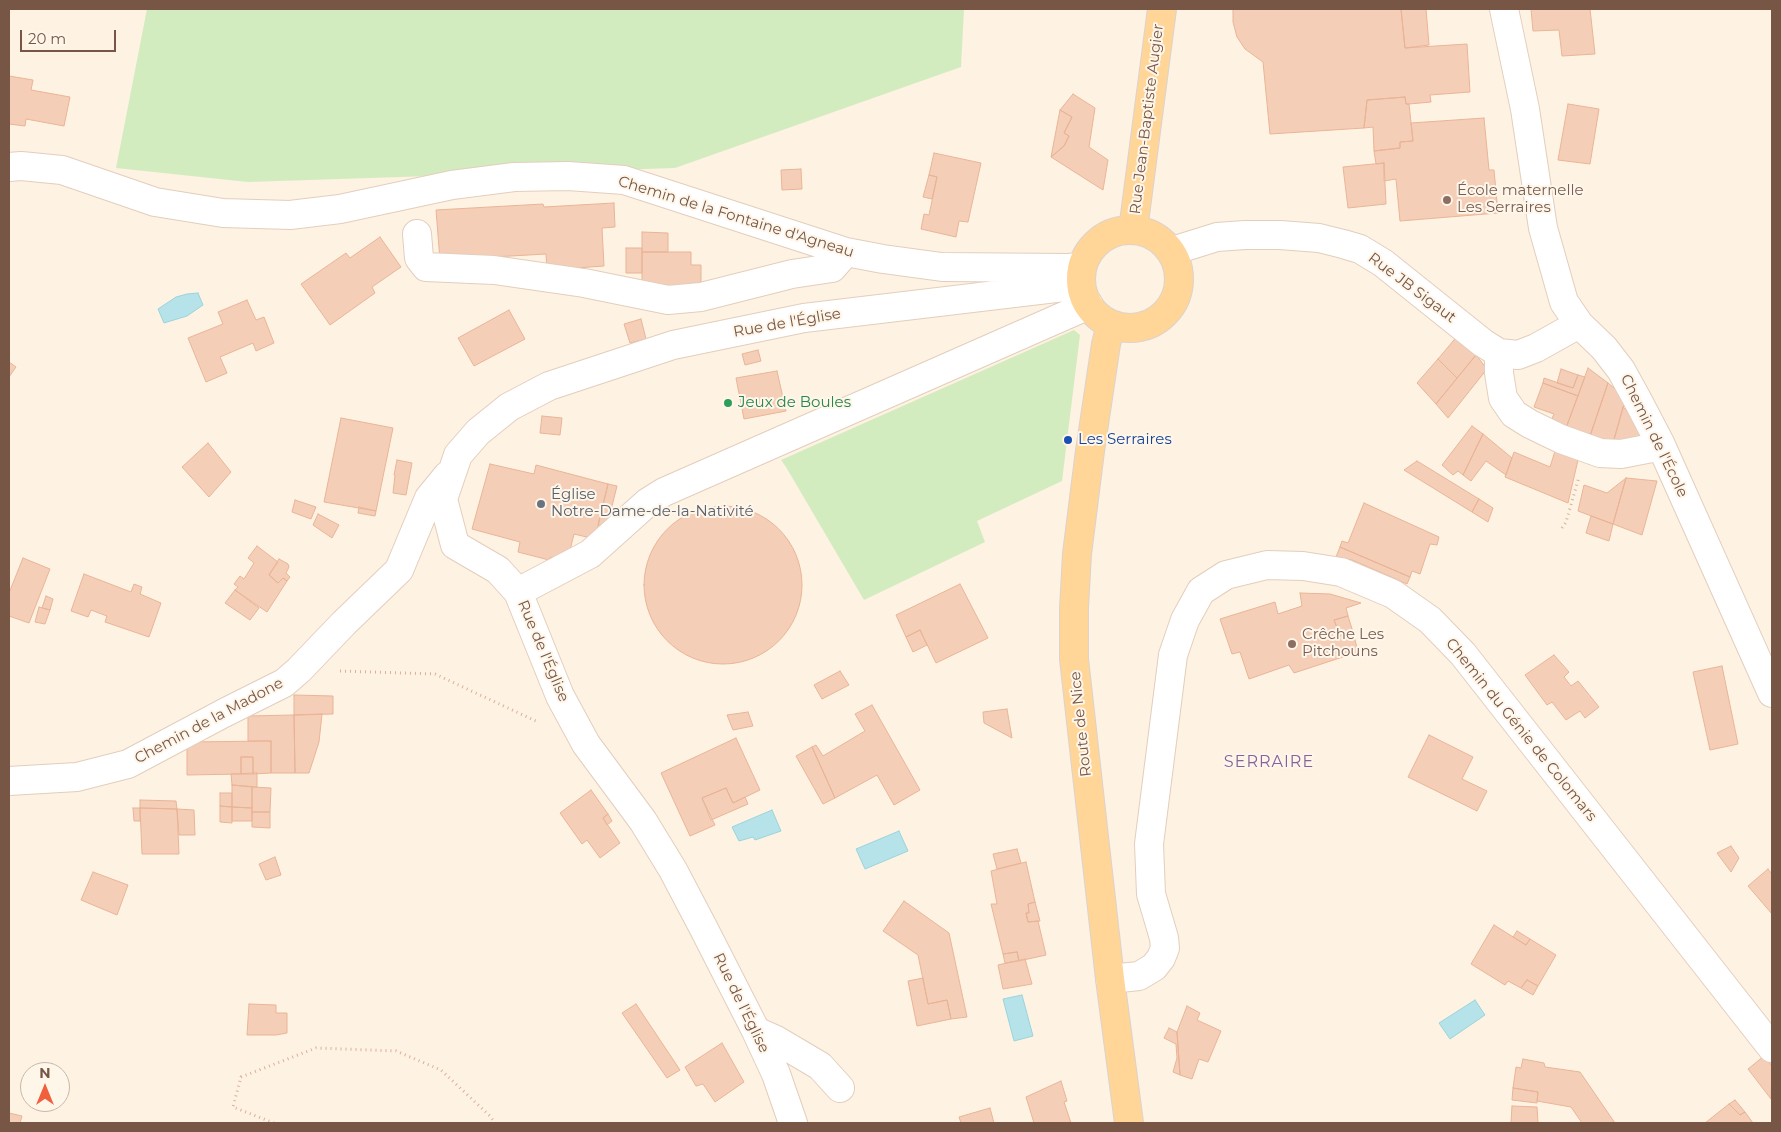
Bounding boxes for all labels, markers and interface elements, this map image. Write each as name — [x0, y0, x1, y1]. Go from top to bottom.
scale bar — [22, 20, 119, 52]
street label: Rue Jean-Baptiste Augier — [1126, 23, 1168, 215]
text: 20 m — [28, 29, 66, 48]
street label: Chemin de la Fontaine d'Agneau — [616, 172, 856, 262]
place label: École maternelle Les Serraires — [1457, 182, 1584, 217]
marker: École maternelle Les Serraires — [1441, 194, 1453, 206]
street label: Rue JB Sigaut — [1365, 249, 1459, 327]
street label: Rue de l'Église — [732, 305, 842, 341]
street label: Chemin de l'École — [1616, 371, 1692, 501]
place label: Jeux de Boules — [738, 394, 851, 412]
marker: Jeux de Boules — [722, 397, 734, 409]
place label: Les Serraires — [1078, 431, 1172, 449]
marker: Les Serraires — [1062, 434, 1074, 446]
place label: Église Notre-Dame-de-la-Nativité — [551, 486, 753, 521]
marker: Église Notre-Dame-de-la-Nativité — [535, 498, 547, 510]
street label: Rue de l'Église — [513, 597, 573, 705]
place label: Crêche Les Pitchouns — [1302, 626, 1384, 661]
street label: Chemin du Génie de Colomars — [1442, 635, 1600, 825]
marker: Crêche Les Pitchouns — [1286, 638, 1298, 650]
street label: Route de Nice — [1067, 670, 1095, 778]
street label: Chemin de la Madone — [132, 674, 286, 768]
district label: SERRAIRE — [1223, 752, 1315, 772]
street label: Rue de l'Église — [709, 950, 773, 1056]
north arrow — [20, 1062, 70, 1112]
text: N — [39, 1064, 51, 1082]

